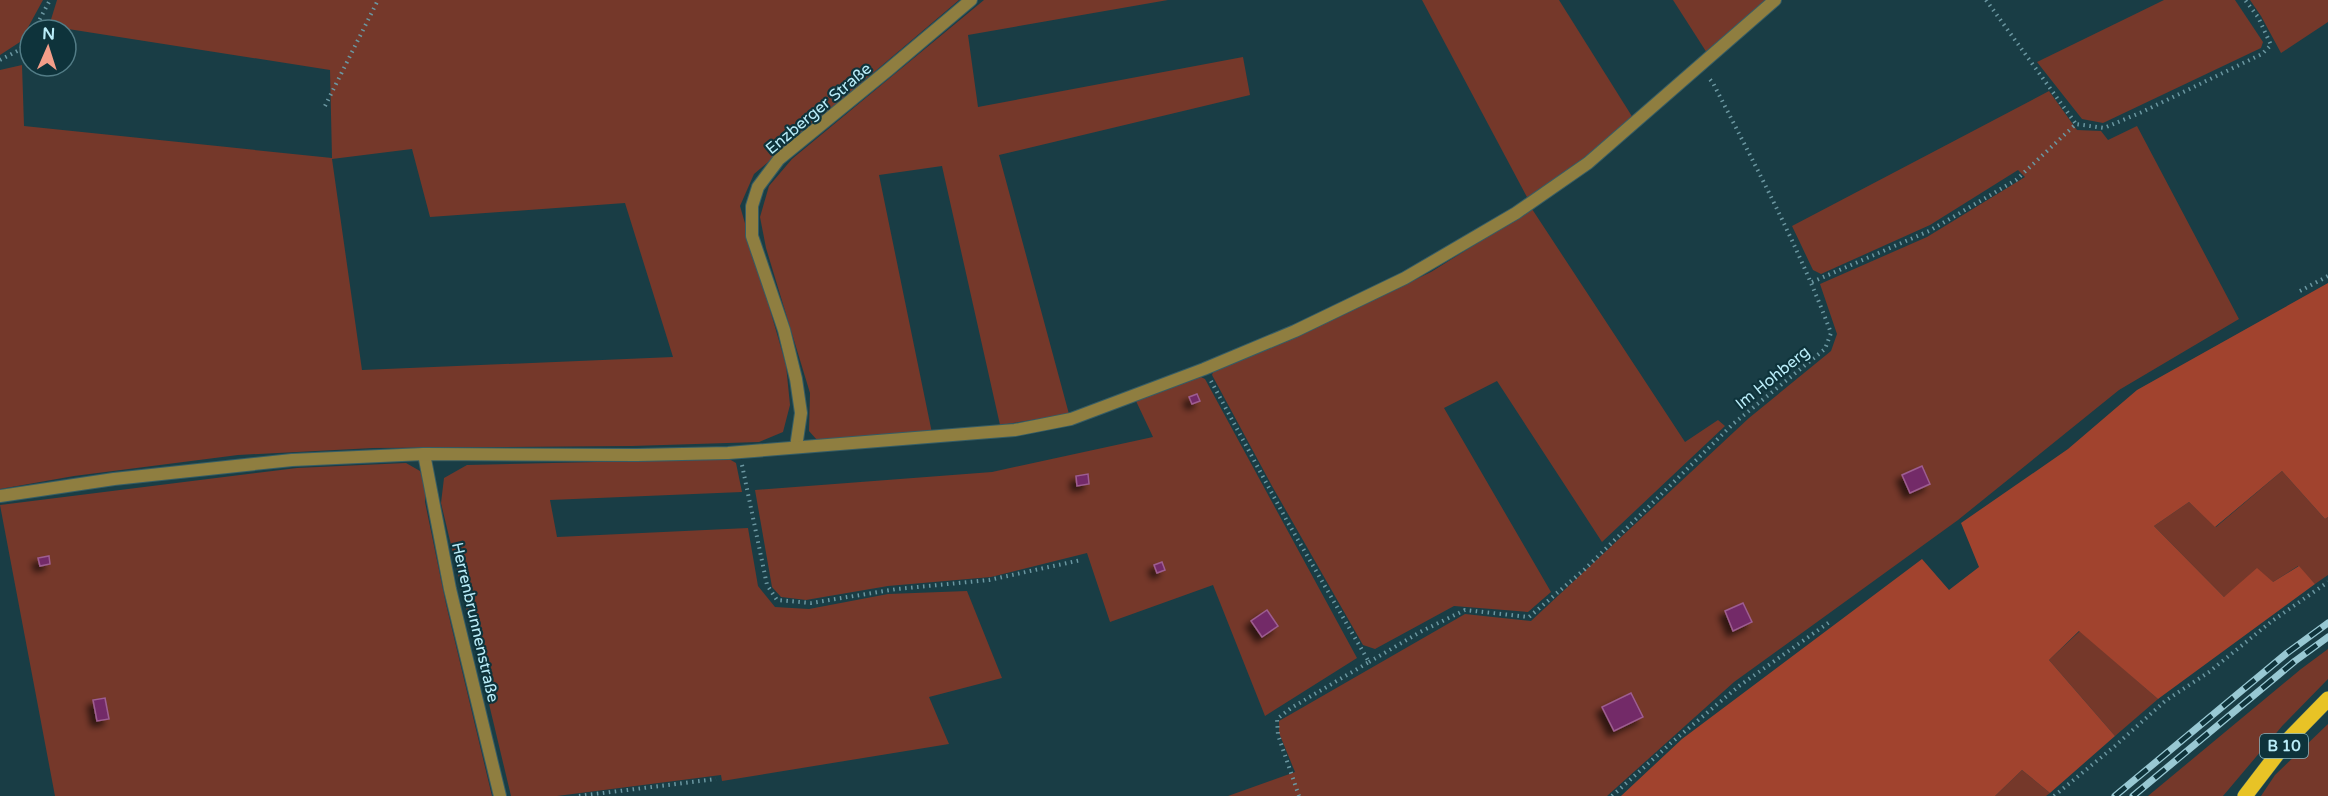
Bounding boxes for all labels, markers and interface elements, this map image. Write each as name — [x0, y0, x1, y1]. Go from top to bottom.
north arrow — [18, 18, 78, 78]
text: N — [42, 24, 56, 44]
street label: Enzberger Straße — [762, 59, 876, 159]
street label: Im Hohberg — [1731, 342, 1814, 414]
street label: Herrenbrunnenstraße — [447, 540, 503, 704]
road number: B 10 — [2260, 734, 2308, 758]

